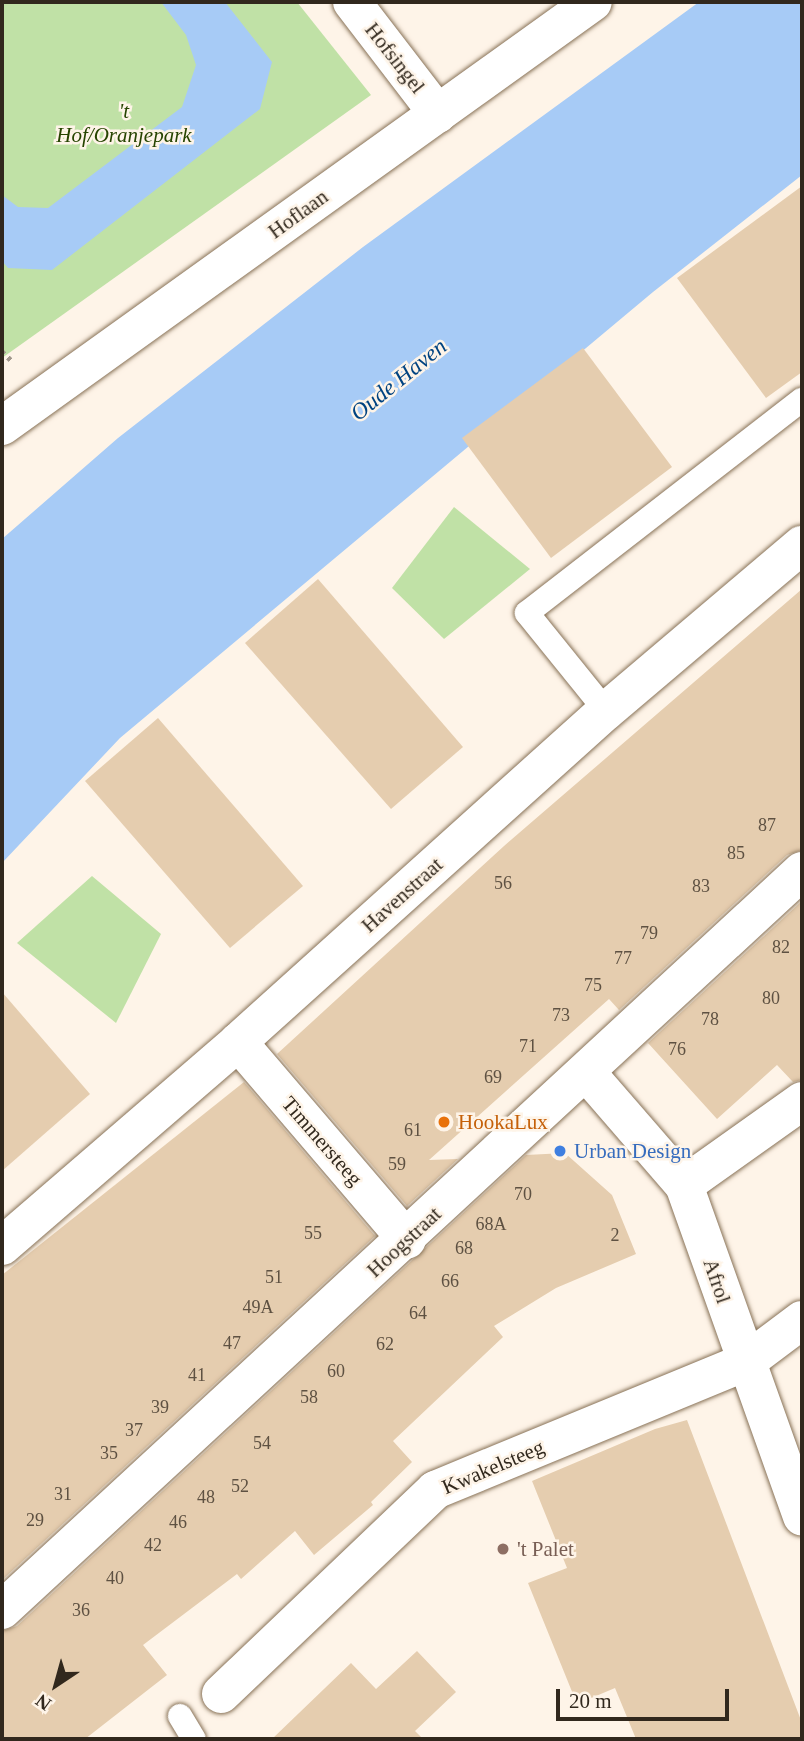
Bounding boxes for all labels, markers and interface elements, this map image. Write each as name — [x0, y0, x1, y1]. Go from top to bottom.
street label: Hofsingel — [360, 18, 430, 98]
park label: 't Hof/Oranjepark — [56, 98, 192, 148]
street label: Hoflaan — [263, 184, 333, 244]
water label: Oude Haven — [345, 333, 453, 427]
house number: 87 — [758, 814, 776, 836]
house number: 85 — [727, 842, 745, 864]
street label: Havenstraat — [356, 852, 448, 938]
house number: 56 — [494, 872, 512, 894]
house number: 83 — [692, 875, 710, 897]
house number: 79 — [640, 922, 658, 944]
house number: 82 — [772, 936, 790, 958]
house number: 77 — [614, 947, 632, 969]
house number: 75 — [584, 974, 602, 996]
house number: 80 — [762, 987, 780, 1009]
house number: 73 — [552, 1004, 570, 1026]
house number: 78 — [701, 1008, 719, 1030]
house number: 71 — [519, 1035, 537, 1057]
house number: 76 — [668, 1038, 686, 1060]
house number: 69 — [484, 1066, 502, 1088]
street label: Timmersteeg — [276, 1091, 368, 1191]
place label: HookaLux — [458, 1109, 548, 1135]
marker: HookaLux — [436, 1114, 452, 1130]
house number: 61 — [404, 1119, 422, 1141]
place label: Urban Design — [574, 1138, 691, 1164]
marker: Urban Design — [552, 1143, 568, 1159]
house number: 59 — [388, 1153, 406, 1175]
house number: 70 — [514, 1183, 532, 1205]
street label: Hoogstraat — [362, 1201, 446, 1283]
house number: 68A — [476, 1213, 506, 1235]
house number: 55 — [304, 1222, 322, 1244]
house number: 2 — [610, 1224, 620, 1246]
house number: 68 — [455, 1237, 473, 1259]
street label: Afrol — [698, 1255, 736, 1307]
house number: 51 — [265, 1266, 283, 1288]
house number: 66 — [441, 1270, 459, 1292]
house number: 49A — [243, 1296, 273, 1318]
house number: 64 — [409, 1302, 427, 1324]
house number: 47 — [223, 1332, 241, 1354]
house number: 62 — [376, 1333, 394, 1355]
house number: 60 — [327, 1360, 345, 1382]
house number: 41 — [188, 1364, 206, 1386]
house number: 58 — [300, 1386, 318, 1408]
house number: 39 — [151, 1396, 169, 1418]
house number: 37 — [125, 1419, 143, 1441]
house number: 54 — [253, 1432, 271, 1454]
street label: Kwakelsteeg — [438, 1434, 548, 1500]
house number: 35 — [100, 1442, 118, 1464]
house number: 52 — [231, 1475, 249, 1497]
house number: 31 — [54, 1483, 72, 1505]
house number: 48 — [197, 1486, 215, 1508]
house number: 29 — [26, 1509, 44, 1531]
house number: 46 — [169, 1511, 187, 1533]
house number: 42 — [144, 1534, 162, 1556]
place label: 't Palet — [517, 1536, 574, 1562]
marker: 't Palet — [495, 1541, 511, 1557]
house number: 40 — [106, 1567, 124, 1589]
house number: 36 — [72, 1599, 90, 1621]
north arrow — [21, 1650, 91, 1720]
scale bar — [559, 1674, 732, 1718]
text: 20 m — [569, 1689, 612, 1713]
text: N — [32, 1690, 55, 1715]

